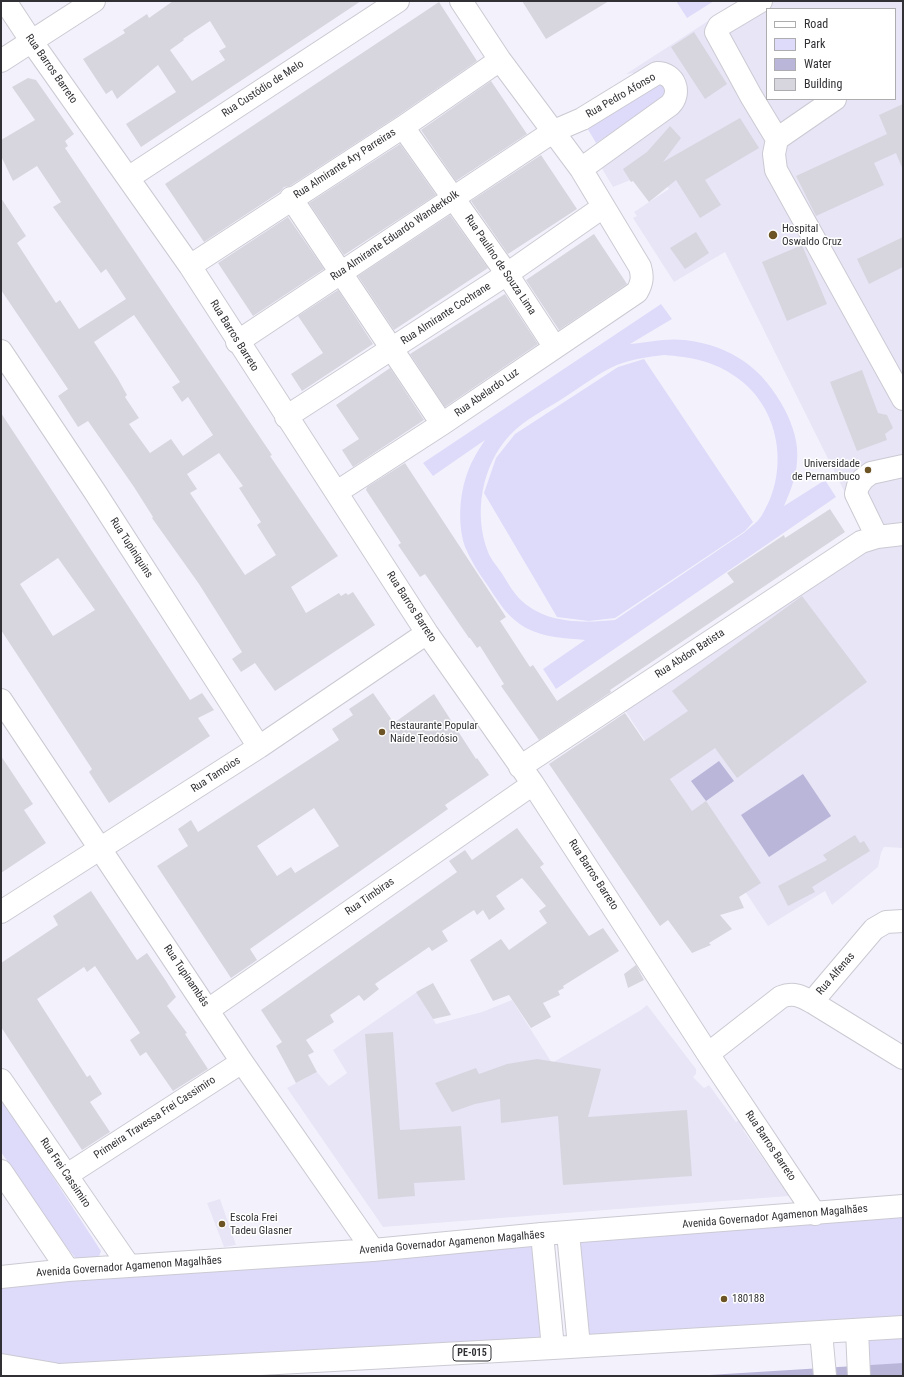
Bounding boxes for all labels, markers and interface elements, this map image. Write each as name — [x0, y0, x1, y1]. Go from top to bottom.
legend — [766, 8, 896, 100]
text: Road — [804, 17, 828, 31]
street label: Rua Barros Barreto — [22, 32, 80, 106]
text: Park — [804, 37, 825, 51]
text: Water — [804, 57, 832, 71]
street label: Rua Custódio de Melo — [220, 58, 306, 120]
street label: Rua Pedro Afonso — [584, 71, 658, 121]
text: Building — [804, 77, 842, 91]
street label: Rua Almirante Ary Parreiras — [291, 126, 399, 202]
street label: Rua Almirante Eduardo Wanderkolk — [328, 188, 462, 284]
street label: Rua Paulino de Souza Lima — [462, 213, 538, 317]
place label: Hospital Oswaldo Cruz — [782, 222, 842, 248]
marker: Hospital Oswaldo Cruz — [767, 229, 779, 241]
street label: Rua Almirante Cochrane — [399, 280, 493, 348]
street label: Rua Barros Barreto — [207, 298, 261, 374]
street label: Rua Abelardo Luz — [452, 366, 522, 420]
place label: Universidade de Pernambuco — [792, 457, 860, 483]
marker: Universidade de Pernambuco — [863, 465, 873, 475]
street label: Rua Tupiniquins — [107, 515, 155, 581]
street label: Rua Barros Barreto — [383, 569, 439, 645]
street label: Rua Abdon Batista — [653, 627, 727, 681]
place label: Restaurante Popular Naíde Teodósio — [390, 719, 478, 745]
marker: Restaurante Popular Naíde Teodósio — [377, 727, 387, 737]
street label: Rua Tamoios — [189, 754, 243, 796]
street label: Rua Barros Barreto — [565, 837, 621, 913]
street label: Rua Timbiras — [343, 875, 397, 919]
street label: Rua Tupinambás — [160, 942, 212, 1010]
street label: Rua Alfenas — [814, 950, 858, 998]
street label: Primeira Travessa Frei Cassimiro — [92, 1074, 218, 1162]
street label: Rua Barros Barreto — [742, 1108, 798, 1184]
street label: Rua Frei Cassimiro — [37, 1136, 93, 1210]
street label: Avenida Governador Agamenon Magalhães — [682, 1202, 868, 1232]
place label: Escola Frei Tadeu Glasner — [230, 1211, 292, 1237]
marker: Escola Frei Tadeu Glasner — [217, 1219, 227, 1229]
street label: Avenida Governador Agamenon Magalhães — [359, 1228, 545, 1258]
street label: Avenida Governador Agamenon Magalhães — [36, 1254, 222, 1280]
place label: 180188 — [732, 1292, 765, 1306]
marker: 180188 — [719, 1294, 729, 1304]
road number: PE-015 — [453, 1345, 491, 1361]

